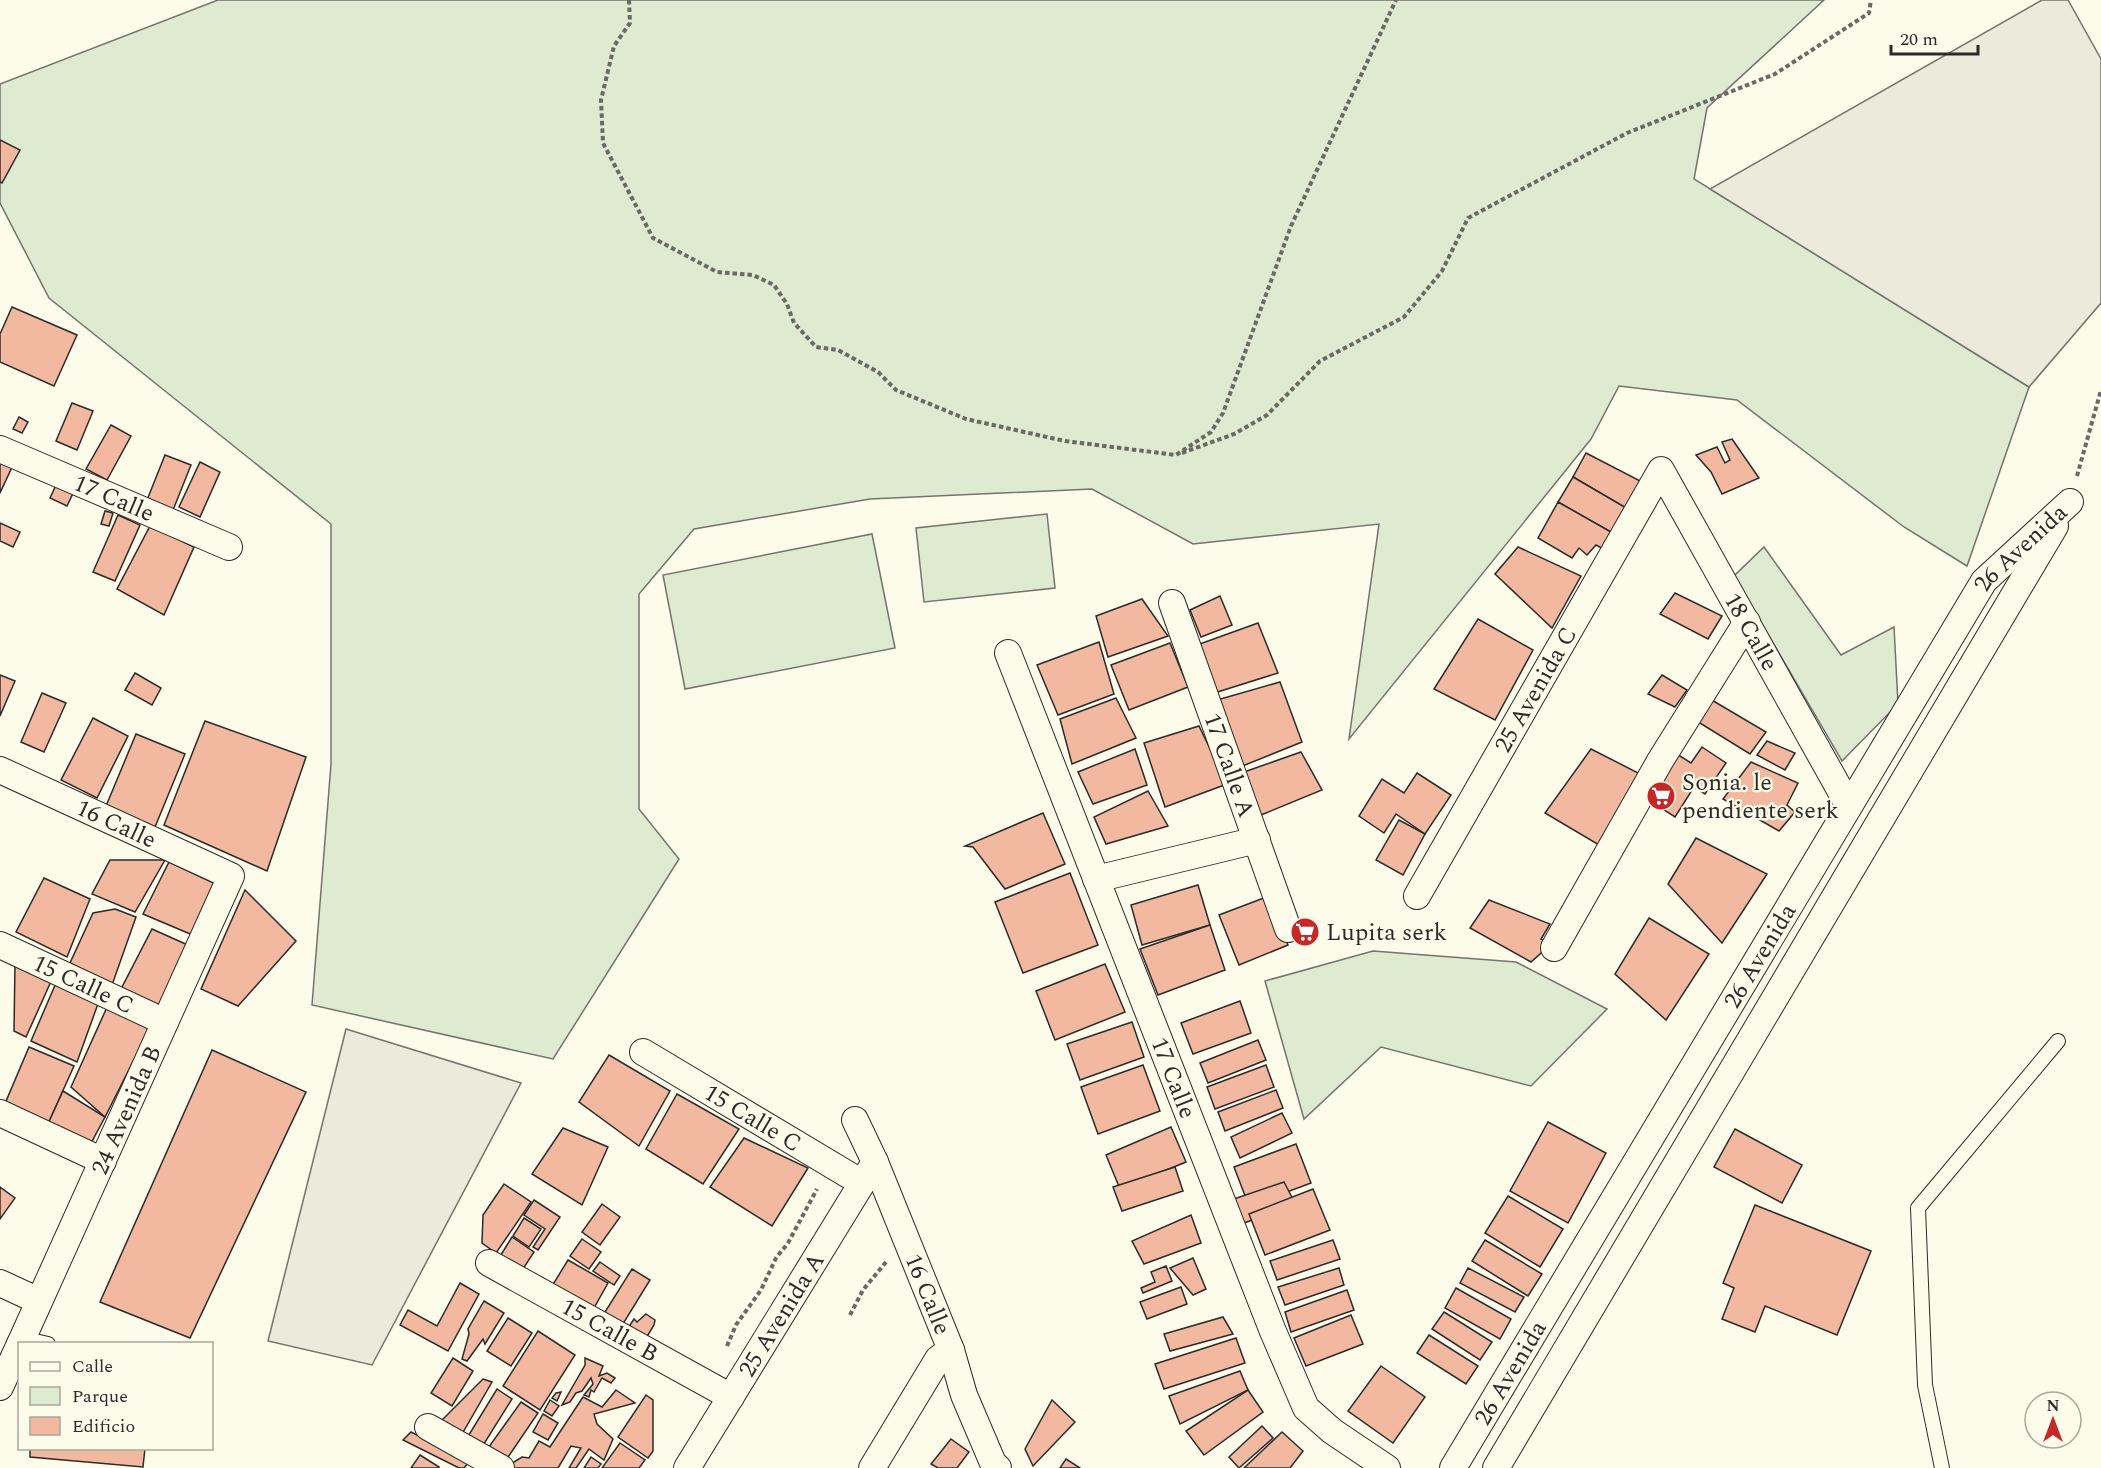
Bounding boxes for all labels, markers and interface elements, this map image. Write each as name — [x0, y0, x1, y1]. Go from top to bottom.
scale bar — [1891, 18, 1978, 56]
text: 20 m — [1900, 26, 1938, 53]
street label: 17 Calle — [68, 465, 160, 532]
street label: 26 Avenida — [1965, 496, 2076, 599]
street label: 18 Calle — [1714, 586, 1787, 678]
street label: 25 Avenida C — [1486, 620, 1587, 760]
street label: 17 Calle A — [1194, 708, 1264, 823]
place label: Sonia. le pendiente serk — [1682, 765, 1839, 829]
supermarket icon: Sonia. le pendiente serk — [1645, 780, 1677, 812]
street label: 16 Calle — [70, 790, 162, 858]
street label: 26 Avenida — [1715, 897, 1806, 1016]
place label: Lupita serk — [1326, 915, 1447, 951]
supermarket icon: Lupita serk — [1289, 916, 1321, 948]
street label: 15 Calle C — [26, 946, 140, 1024]
street label: 17 Calle — [1141, 1032, 1205, 1124]
street label: 24 Avenida B — [82, 1040, 172, 1181]
street label: 15 Calle C — [697, 1075, 808, 1162]
street label: 25 Avenida A — [730, 1246, 834, 1385]
street label: 16 Calle — [895, 1248, 960, 1341]
street label: 15 Calle B — [554, 1289, 665, 1372]
street label: 26 Avenida — [1465, 1314, 1556, 1433]
legend — [18, 1342, 213, 1450]
text: Calle — [72, 1353, 113, 1380]
text: Parque — [72, 1383, 128, 1410]
north arrow — [2023, 1390, 2083, 1450]
text: N — [2046, 1394, 2060, 1418]
text: Edificio — [72, 1413, 135, 1440]

